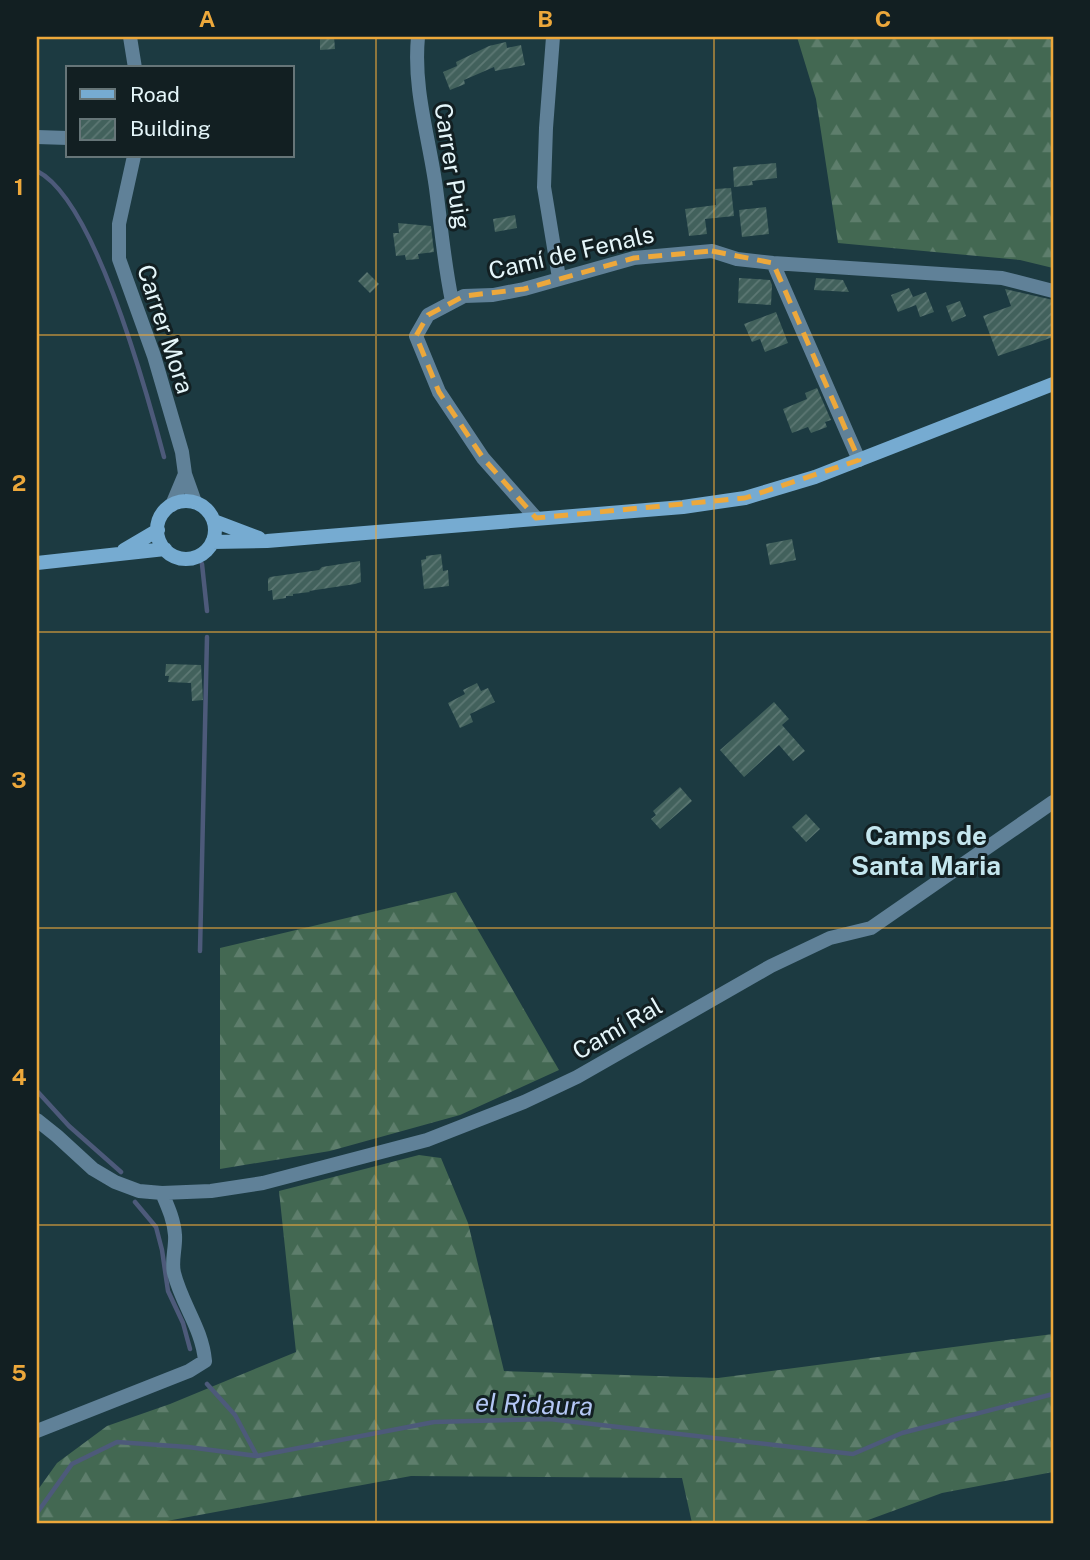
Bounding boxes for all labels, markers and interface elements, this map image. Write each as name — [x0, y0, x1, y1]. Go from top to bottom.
text: A — [199, 5, 216, 32]
text: B — [537, 5, 553, 32]
text: C — [875, 5, 891, 32]
legend — [66, 66, 294, 158]
text: Road — [130, 82, 180, 107]
street label: Carrer Puig — [429, 101, 477, 231]
text: Building — [130, 116, 211, 141]
text: 1 — [14, 173, 24, 200]
street label: Camí de Fenals — [486, 219, 656, 285]
street label: Carrer Mora — [132, 261, 200, 397]
text: 2 — [12, 469, 26, 496]
text: 3 — [11, 766, 27, 793]
district label: Camps de Santa Maria — [851, 820, 1001, 881]
street label: Camí Ral — [567, 991, 667, 1065]
text: 4 — [11, 1063, 27, 1090]
text: 5 — [11, 1359, 27, 1386]
water label: el Ridaura — [474, 1386, 594, 1422]

